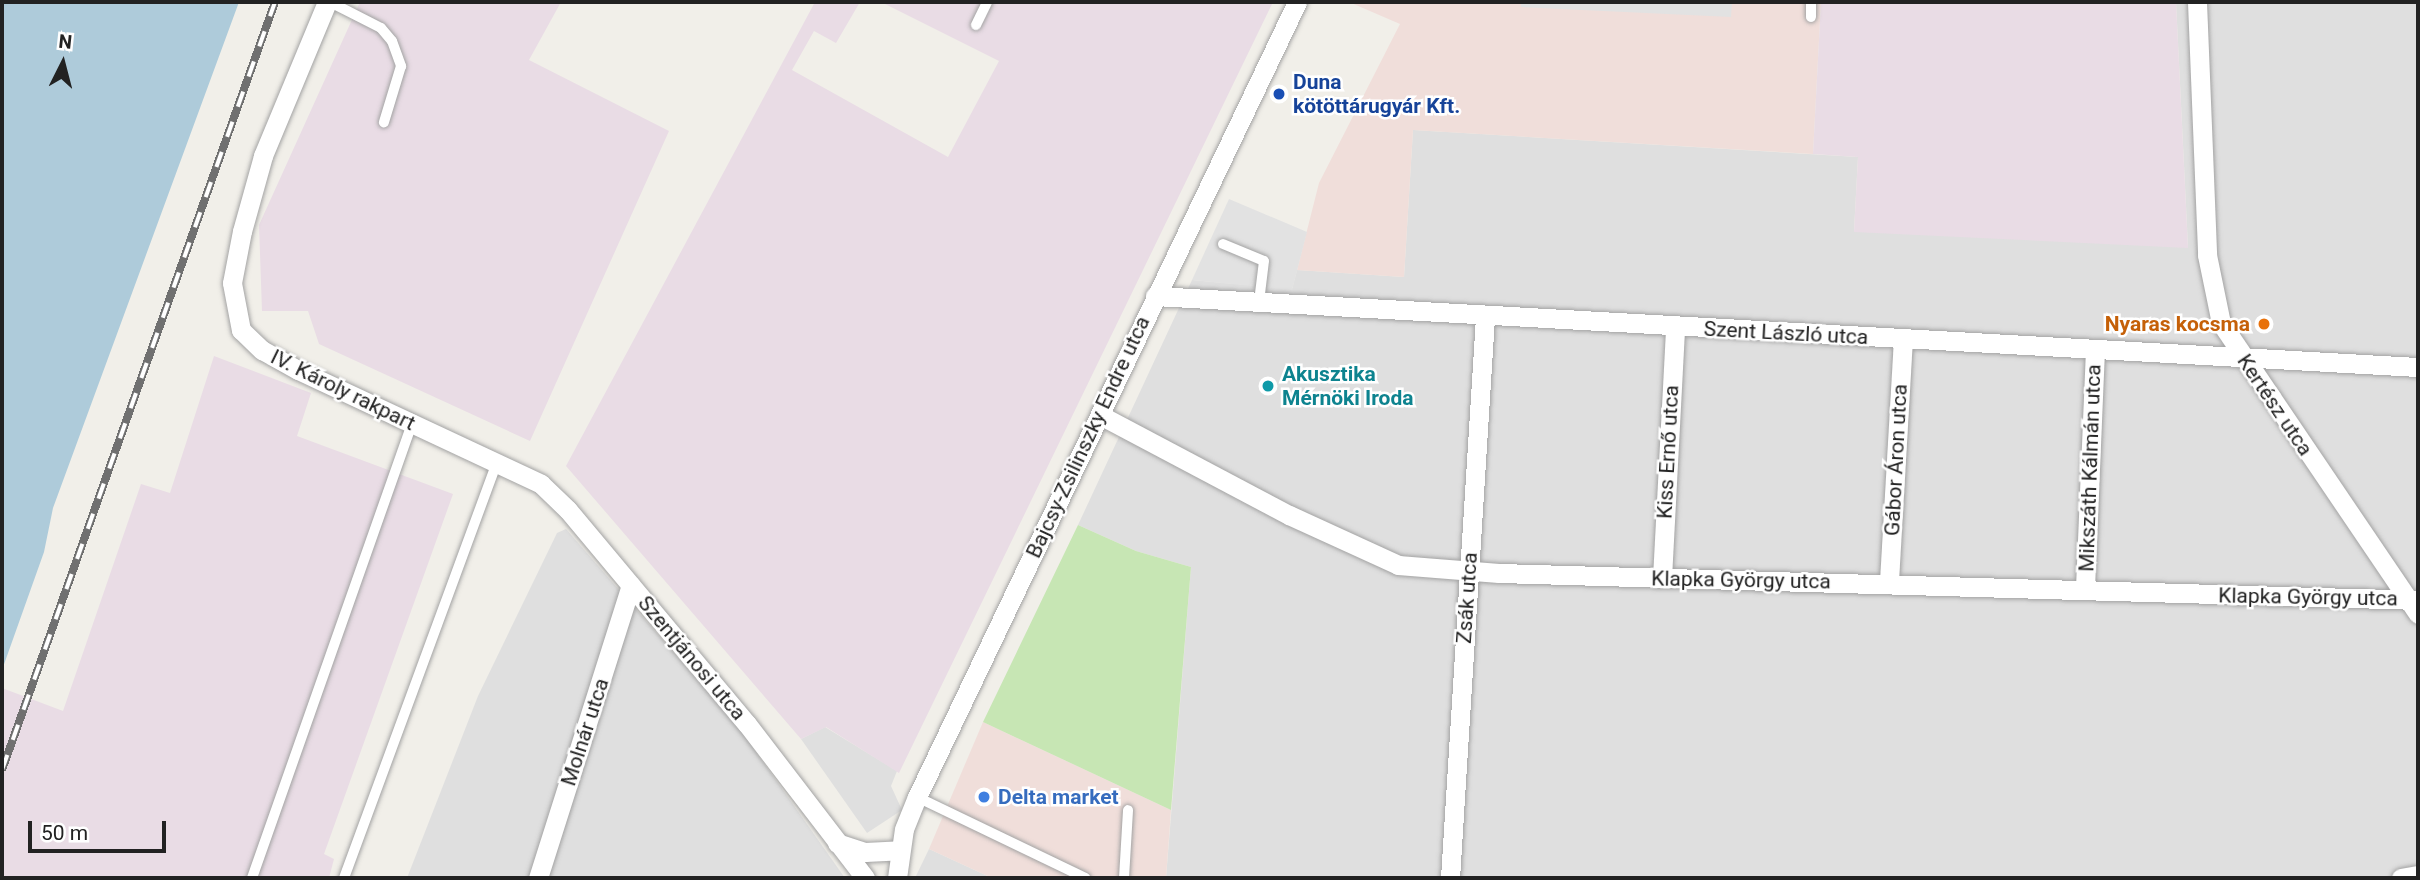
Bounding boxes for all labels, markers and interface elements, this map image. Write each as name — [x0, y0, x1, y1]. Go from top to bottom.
north arrow — [28, 28, 98, 98]
text: N — [57, 29, 73, 54]
place label: Duna kötöttárugyár Kft. — [1293, 69, 1460, 119]
marker: Duna kötöttárugyár Kft. — [1271, 86, 1287, 102]
place label: Nyaras kocsma — [2105, 311, 2250, 337]
street label: Bajcsy-Zsilinszky Endre utca — [1021, 312, 1155, 562]
street label: Szent László utca — [1703, 316, 1869, 350]
marker: Nyaras kocsma — [2256, 316, 2272, 332]
street label: IV. Károly rakpart — [267, 344, 419, 436]
street label: Kertész utca — [2232, 349, 2318, 461]
place label: Akusztika Mérnöki Iroda — [1282, 361, 1413, 411]
street label: Mikszáth Kálmán utca — [2074, 364, 2106, 572]
marker: Akusztika Mérnöki Iroda — [1260, 378, 1276, 394]
street label: Gábor Áron utca — [1879, 383, 1913, 537]
street label: Kiss Ernő utca — [1652, 384, 1684, 520]
street label: Zsák utca — [1451, 551, 1483, 645]
street label: Klapka György utca — [1651, 566, 1831, 594]
street label: Klapka György utca — [2218, 583, 2398, 611]
street label: Szentjánosi utca — [633, 591, 751, 725]
street label: Molnár utca — [556, 675, 614, 789]
place label: Delta market — [998, 784, 1119, 810]
marker: Delta market — [976, 789, 992, 805]
scale bar — [32, 806, 170, 850]
text: 50 m — [41, 821, 88, 845]

